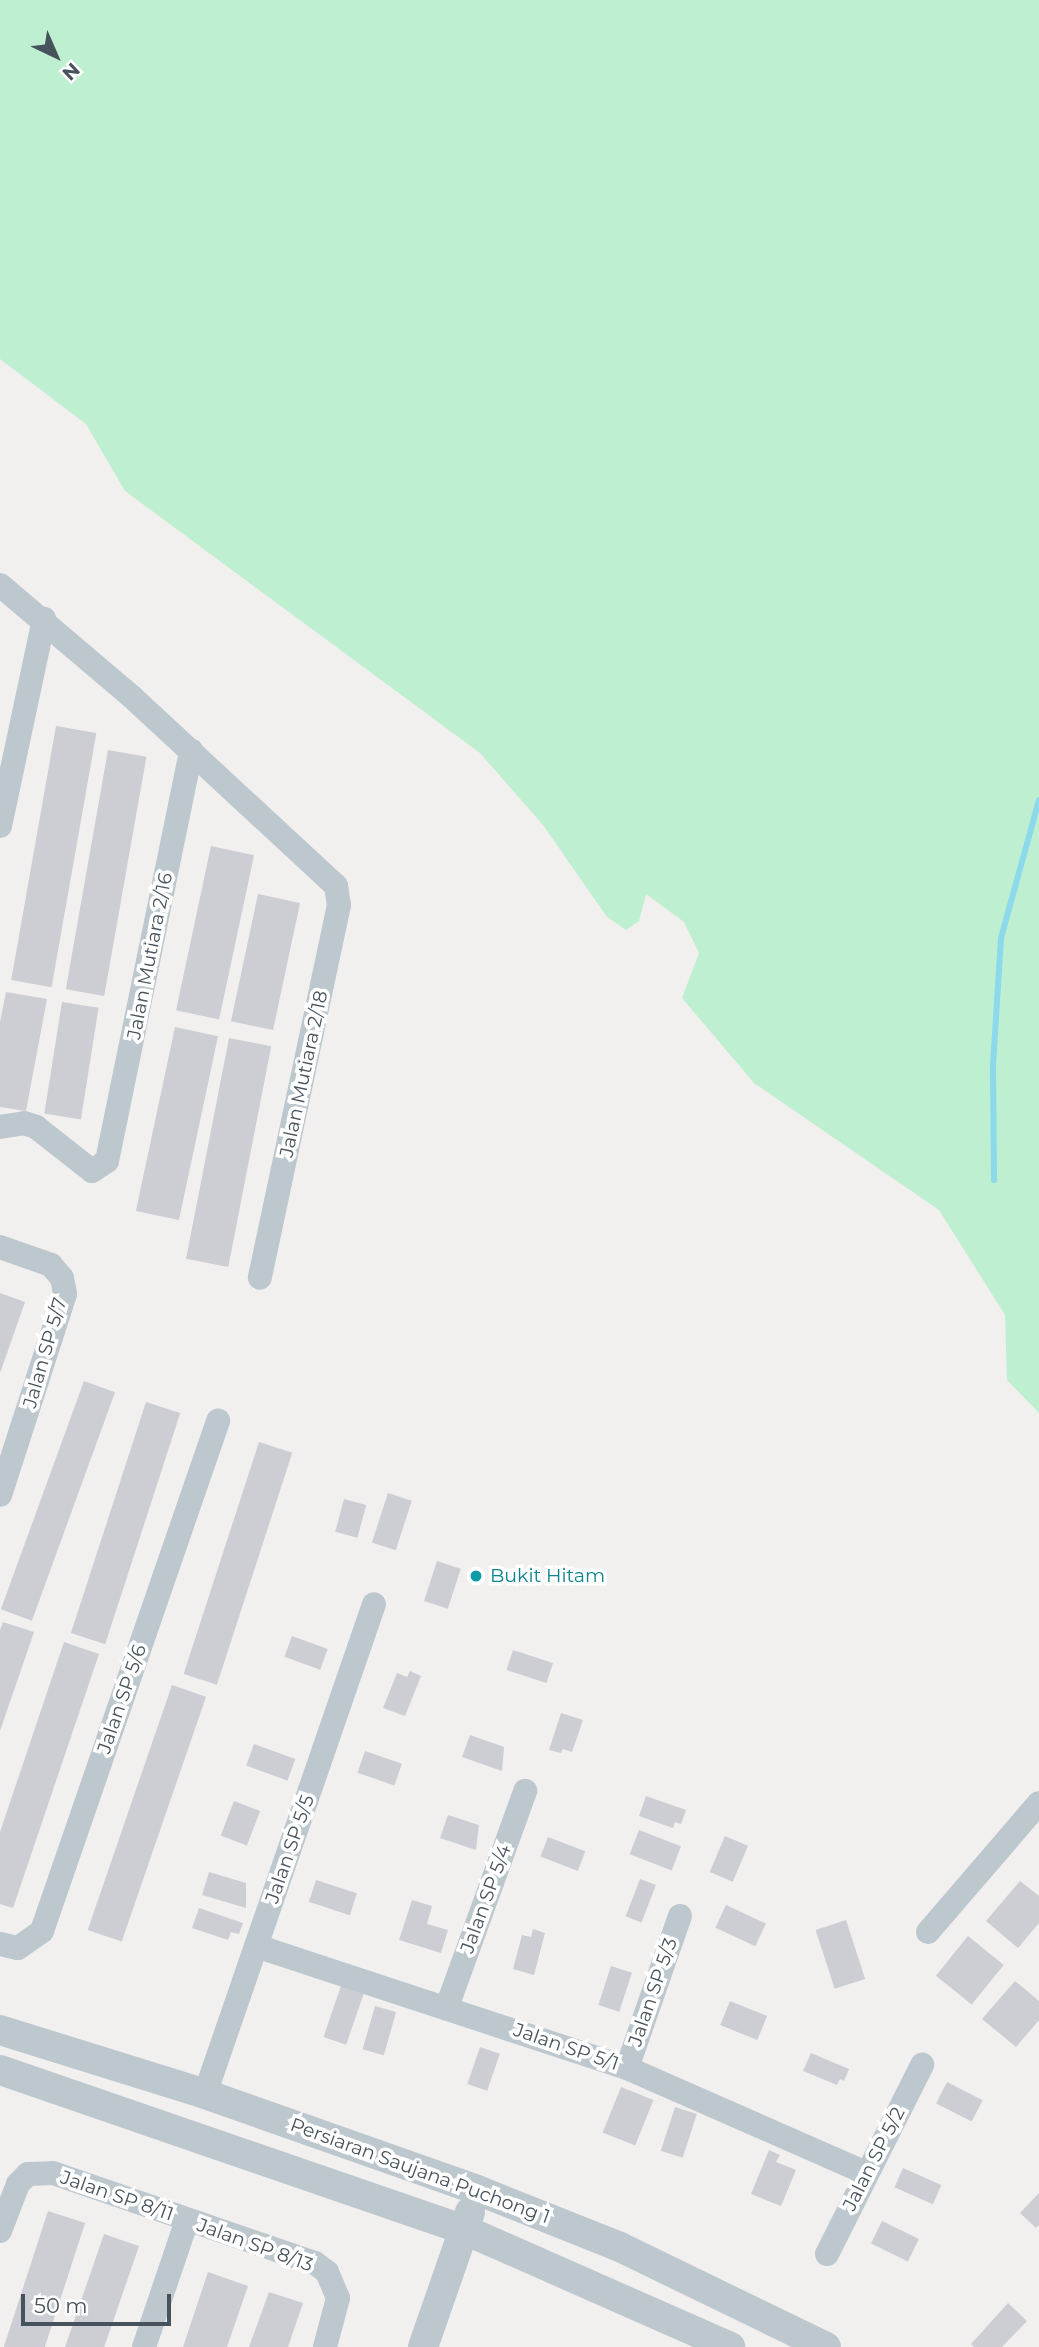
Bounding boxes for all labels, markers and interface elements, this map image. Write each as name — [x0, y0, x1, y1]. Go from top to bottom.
north arrow — [21, 21, 91, 91]
text: N — [57, 58, 84, 85]
street label: Jalan Mutiara 2/16 — [123, 871, 177, 1041]
street label: Jalan Mutiara 2/18 — [275, 989, 333, 1159]
street label: Jalan SP 5/7 — [18, 1295, 72, 1411]
place label: Bukit Hitam — [490, 1565, 605, 1587]
marker: Bukit Hitam — [468, 1568, 484, 1584]
street label: Jalan SP 5/6 — [93, 1642, 151, 1756]
street label: Jalan SP 5/5 — [261, 1792, 319, 1906]
street label: Jalan SP 5/4 — [456, 1842, 516, 1956]
street label: Jalan SP 5/3 — [624, 1935, 682, 2049]
street label: Jalan SP 5/1 — [510, 2018, 622, 2076]
street label: Jalan SP 5/2 — [838, 2103, 910, 2215]
street label: Persiaran Saujana Puchong 1 — [287, 2113, 553, 2229]
street label: Jalan SP 8/11 — [58, 2166, 176, 2226]
street label: Jalan SP 8/13 — [194, 2213, 316, 2277]
scale bar — [24, 2280, 175, 2324]
text: 50 m — [34, 2293, 88, 2318]

